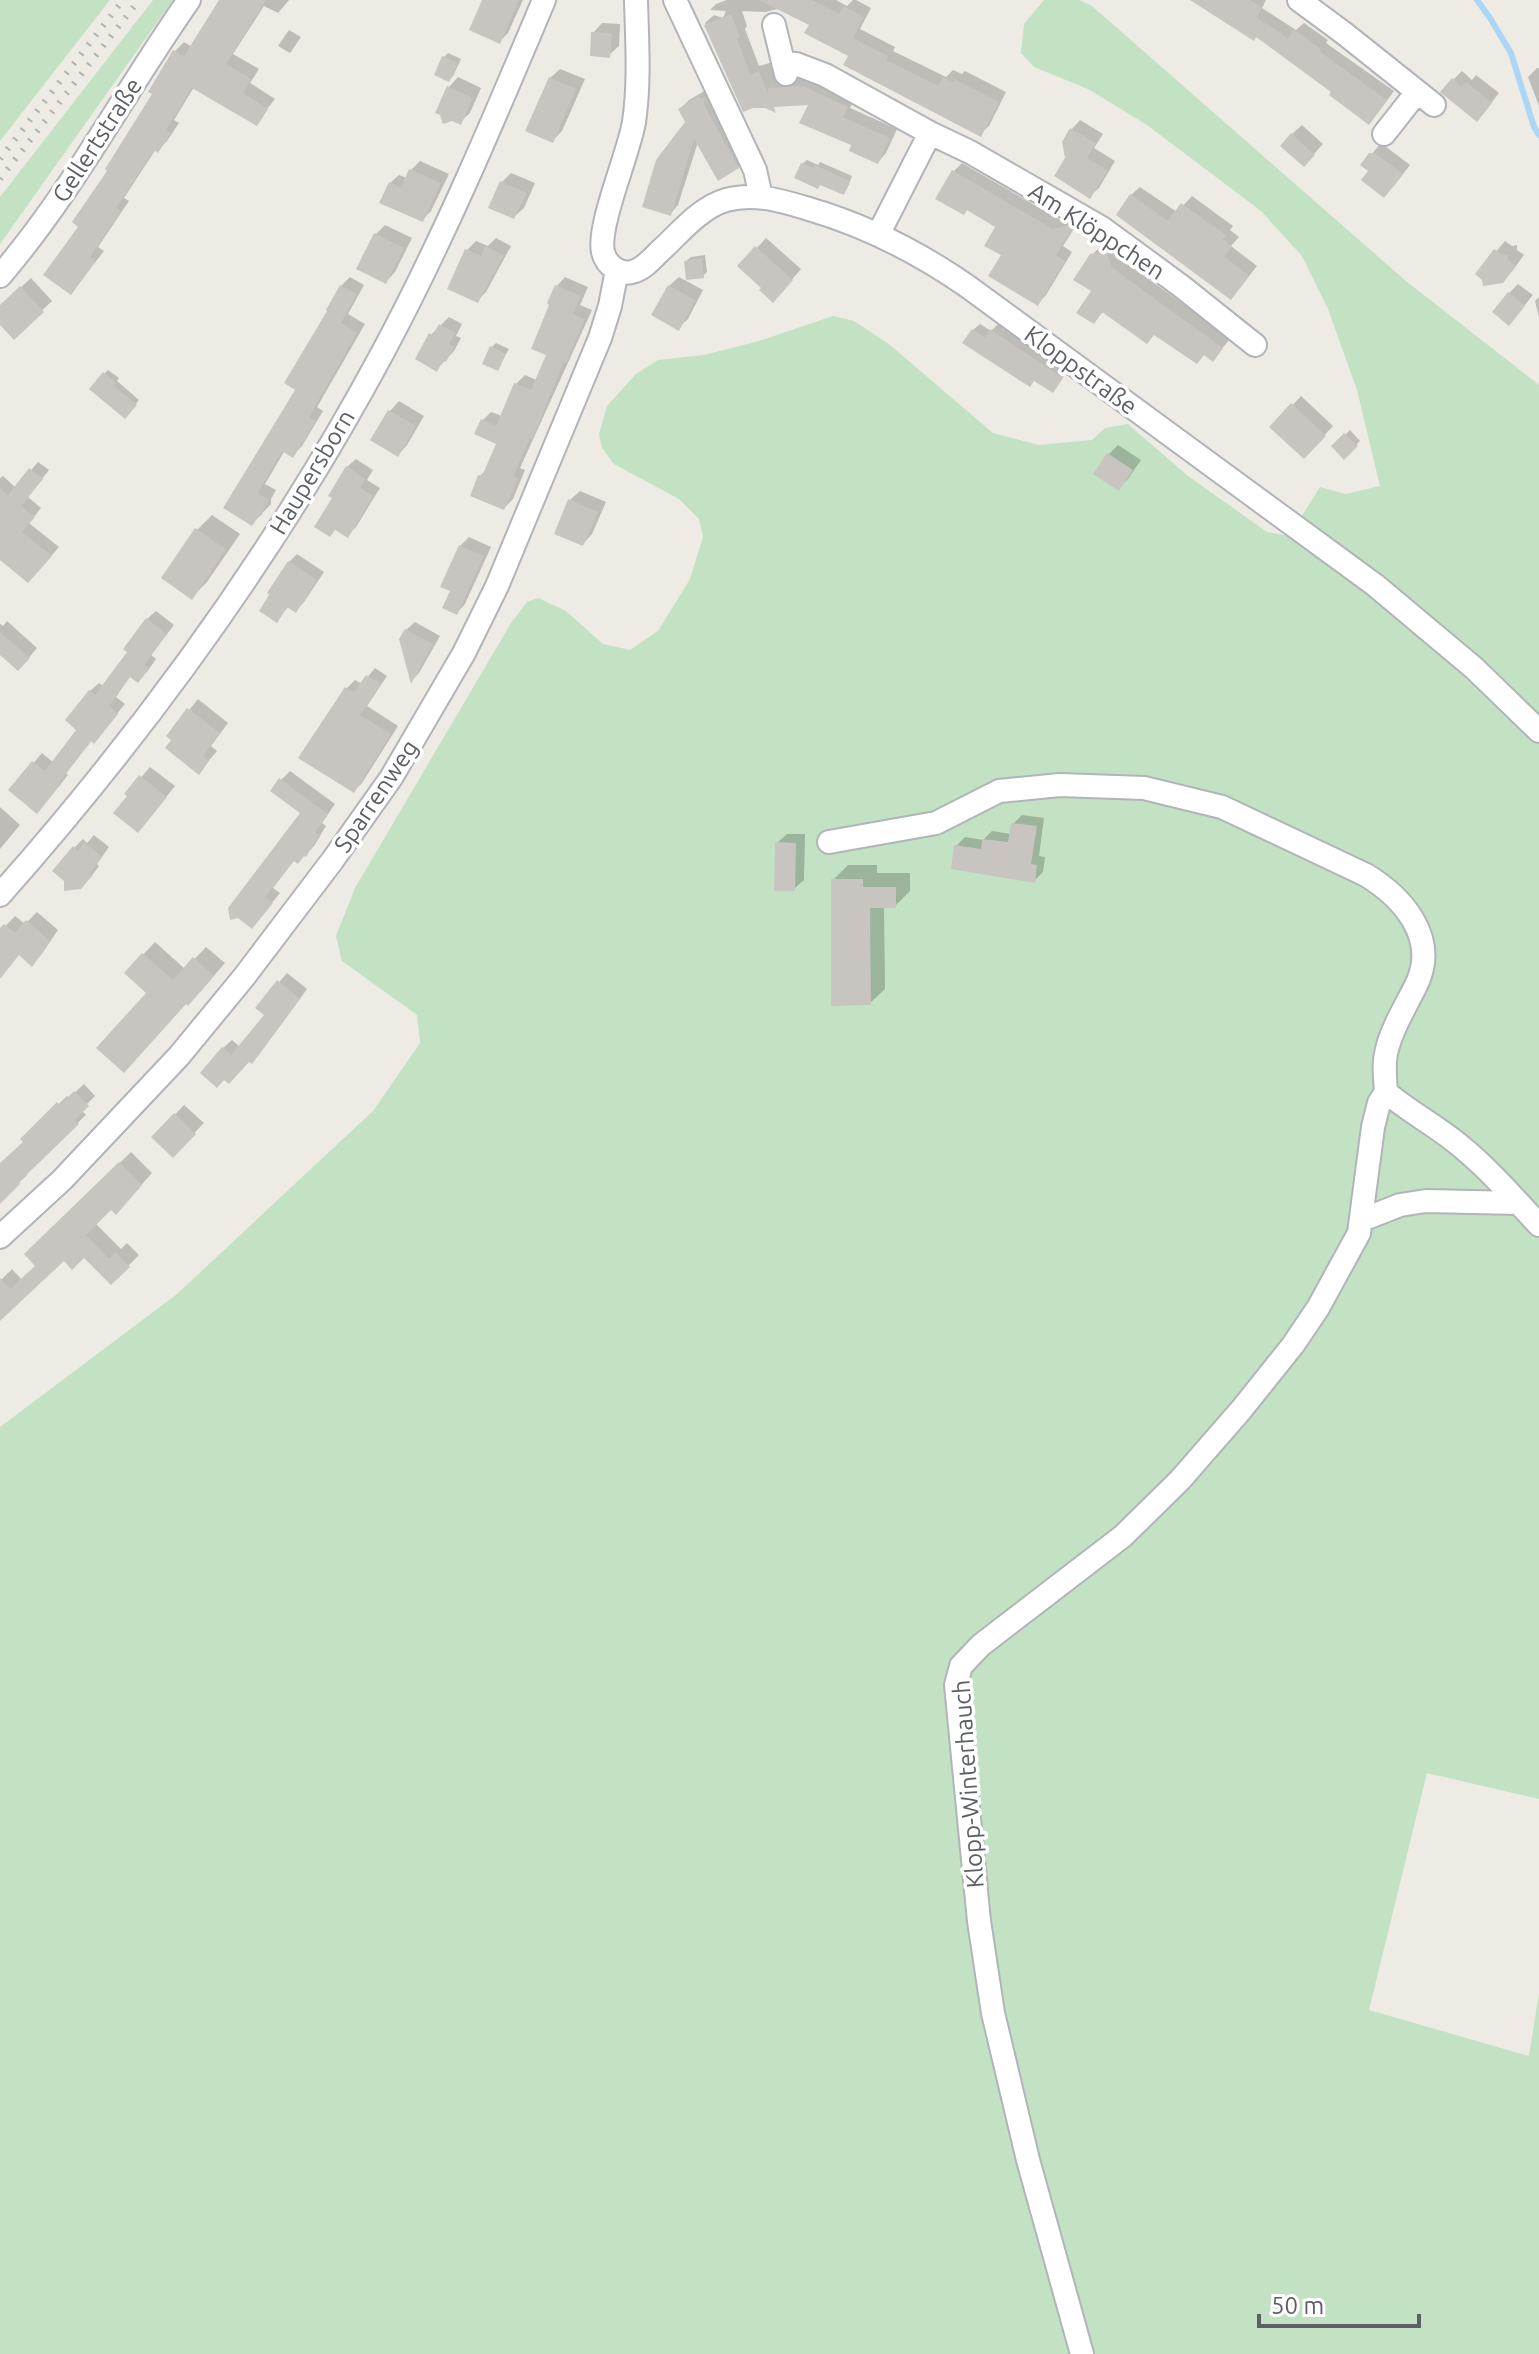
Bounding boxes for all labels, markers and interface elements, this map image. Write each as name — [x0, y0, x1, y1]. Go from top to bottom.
street label: Gellertstraße — [47, 73, 147, 207]
street label: Am Klöppchen — [1024, 177, 1170, 285]
street label: Kloppstraße — [1020, 320, 1142, 420]
street label: Haupersborn — [264, 405, 360, 539]
street label: Sparrenweg — [329, 735, 423, 857]
street label: Klopp-Winterhauch — [947, 1679, 989, 1889]
scale bar — [1259, 2278, 1419, 2328]
text: 50 m — [1271, 2292, 1324, 2319]

